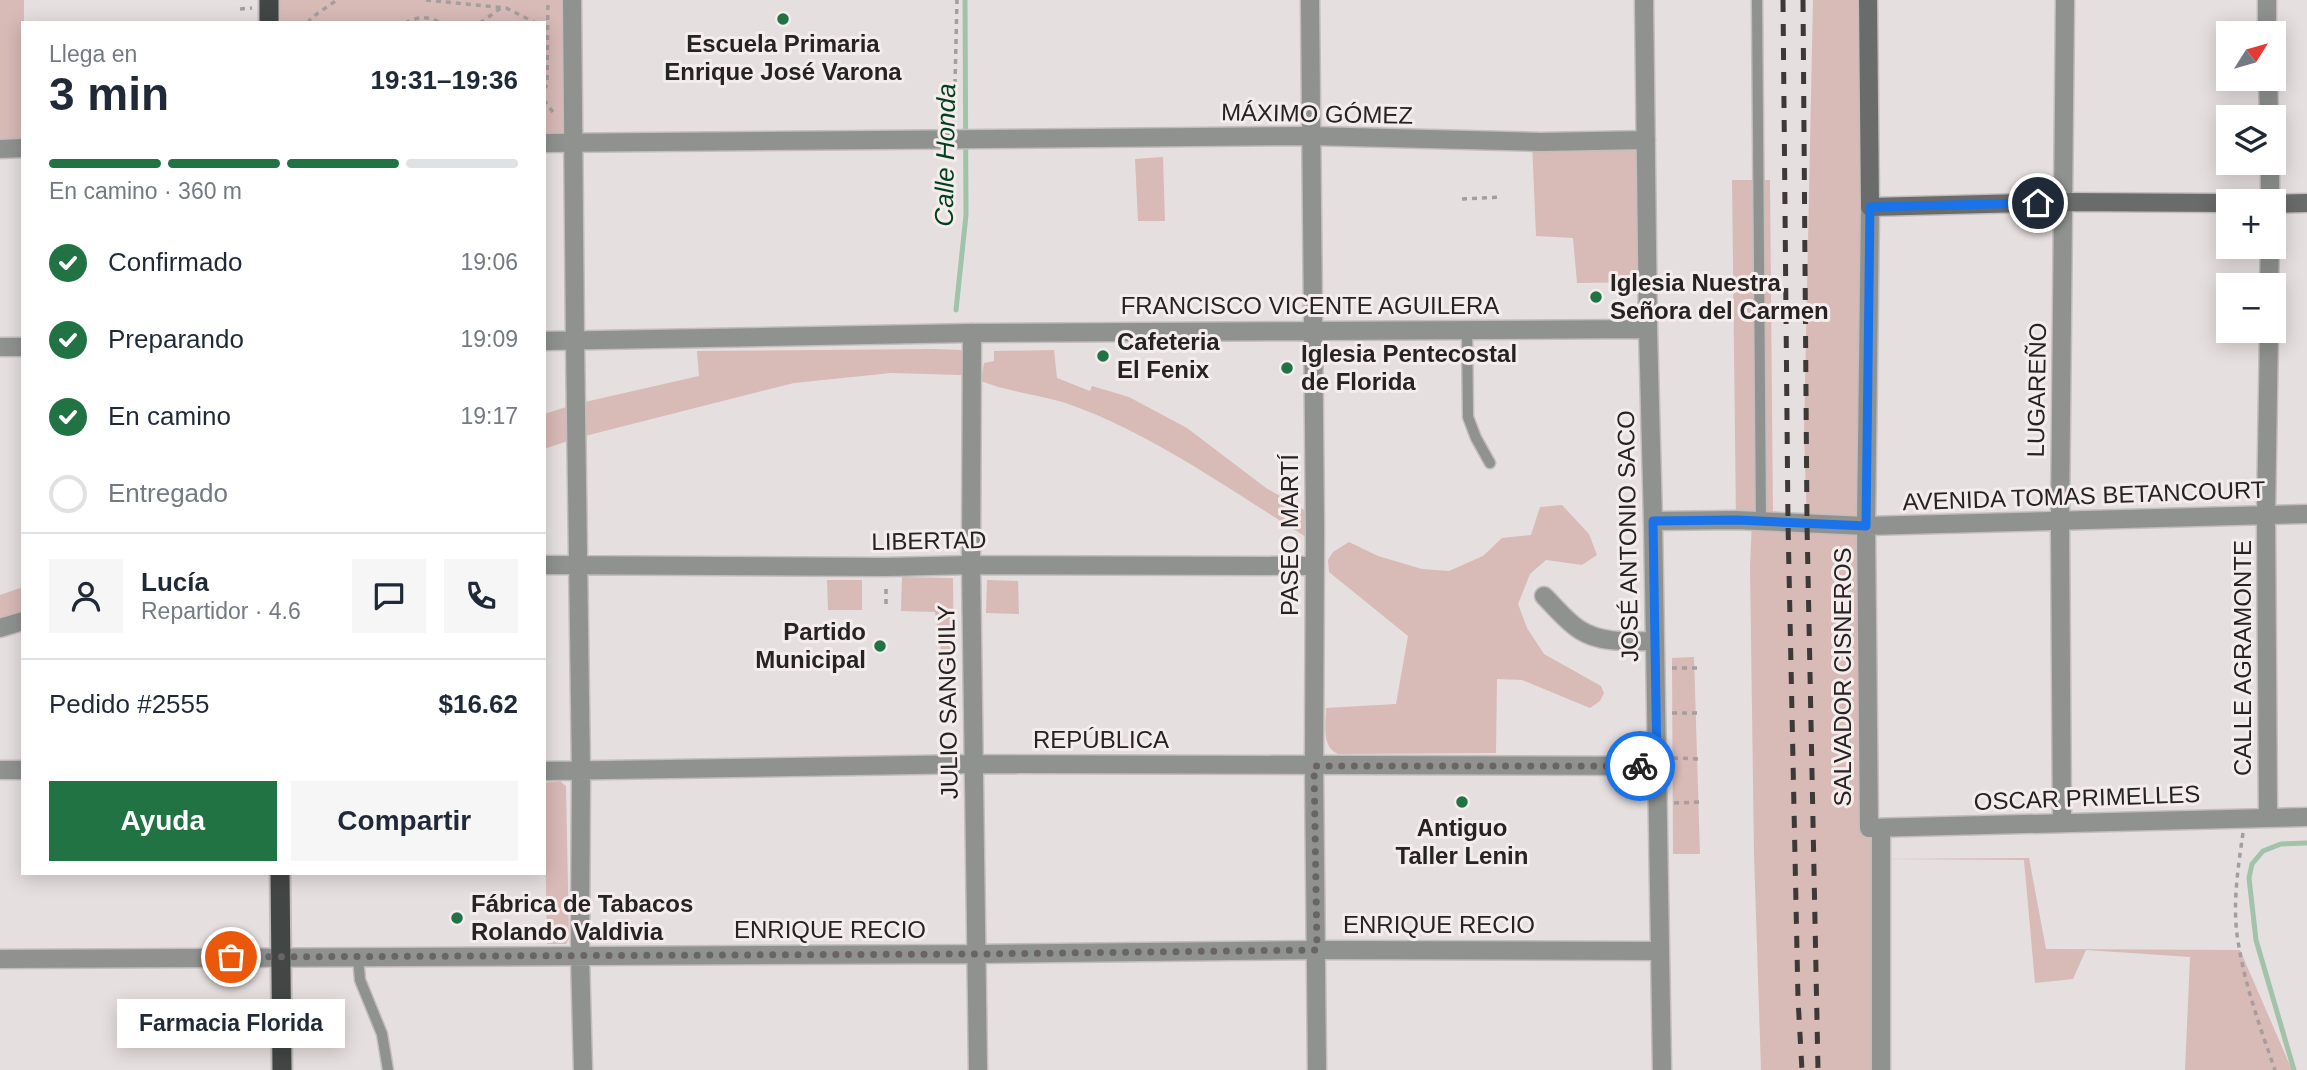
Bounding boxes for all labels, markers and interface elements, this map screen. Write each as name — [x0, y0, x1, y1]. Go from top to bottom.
marker: Escuela Primaria Enrique José Varona — [775, 11, 791, 27]
north arrow — [2216, 21, 2286, 91]
map controls — [2216, 21, 2286, 343]
place label: Escuela Primaria Enrique José Varona — [664, 30, 902, 85]
text: Llega en — [49, 41, 137, 67]
text: 19:31–19:36 — [371, 65, 518, 95]
text: 3 min — [49, 68, 169, 120]
water label: Calle Honda — [929, 83, 961, 227]
street label: MÁXIMO GÓMEZ — [1221, 98, 1413, 129]
button: layers — [2216, 105, 2286, 175]
pin — [2008, 173, 2068, 233]
text: En camino · 360 m — [49, 178, 242, 204]
icon: home — [2019, 184, 2057, 222]
button: + — [2216, 189, 2286, 259]
icon: check — [49, 244, 87, 282]
text: Confirmado — [108, 247, 242, 277]
text: 19:06 — [460, 249, 518, 275]
place label: Iglesia Nuestra Señora del Carmen — [1610, 269, 1829, 324]
button: − — [2216, 273, 2286, 343]
marker: Iglesia Nuestra Señora del Carmen — [1588, 289, 1604, 305]
street label: FRANCISCO VICENTE AGUILERA — [1121, 292, 1499, 319]
icon: check — [49, 321, 87, 359]
street label: LUGAREÑO — [2022, 322, 2051, 458]
text: Preparando — [108, 324, 244, 354]
text: 19:09 — [460, 326, 518, 352]
place label: Cafeteria El Fenix — [1117, 328, 1220, 383]
place label: Iglesia Pentecostal de Florida — [1301, 340, 1517, 395]
marker: Cafeteria El Fenix — [1095, 348, 1111, 364]
marker: Iglesia Pentecostal de Florida — [1279, 360, 1295, 376]
icon: check — [49, 398, 87, 436]
text: En camino — [108, 401, 231, 431]
text: 19:17 — [460, 403, 518, 429]
street label: JOSÉ ANTONIO SACO — [1612, 410, 1643, 662]
street label: PASEO MARTÍ — [1276, 454, 1303, 616]
street label: AVENIDA TOMAS BETANCOURT — [1902, 476, 2266, 515]
text: Entregado — [108, 478, 228, 508]
street label: LIBERTAD — [871, 526, 987, 555]
street label: CALLE AGRAMONTE — [2229, 540, 2256, 776]
street label: SALVADOR CISNEROS — [1829, 547, 1856, 807]
button: person — [49, 559, 123, 633]
button: chat — [352, 559, 426, 633]
button: phone — [444, 559, 518, 633]
text: Lucía — [141, 567, 209, 597]
text: Repartidor · 4.6 — [141, 598, 301, 624]
street label: JULIO SANGUILY — [932, 605, 963, 799]
place label: Partido Municipal — [755, 618, 866, 673]
marker: Partido Municipal — [872, 638, 888, 654]
text: Pedido #2555 — [49, 689, 209, 719]
text: $16.62 — [438, 689, 518, 719]
street label: REPÚBLICA — [1033, 726, 1169, 753]
courier — [1605, 731, 1675, 801]
icon: bike — [1621, 747, 1659, 785]
street label: OSCAR PRIMELLES — [1973, 780, 2201, 815]
button: Ayuda — [49, 781, 277, 861]
button: Compartir — [291, 781, 518, 861]
marker: Antiguo Taller Lenin — [1454, 794, 1470, 810]
place label: Antiguo Taller Lenin — [1396, 814, 1528, 869]
place label: Fábrica de Tabacos Rolando Valdivia — [471, 890, 693, 945]
marker: Fábrica de Tabacos Rolando Valdivia — [449, 910, 465, 926]
street label: ENRIQUE RECIO — [1343, 911, 1535, 938]
street label: ENRIQUE RECIO — [734, 916, 926, 943]
pin — [201, 927, 261, 987]
icon: bag — [212, 938, 250, 976]
callout: Farmacia Florida — [117, 999, 345, 1048]
text: Farmacia Florida — [139, 1010, 323, 1036]

